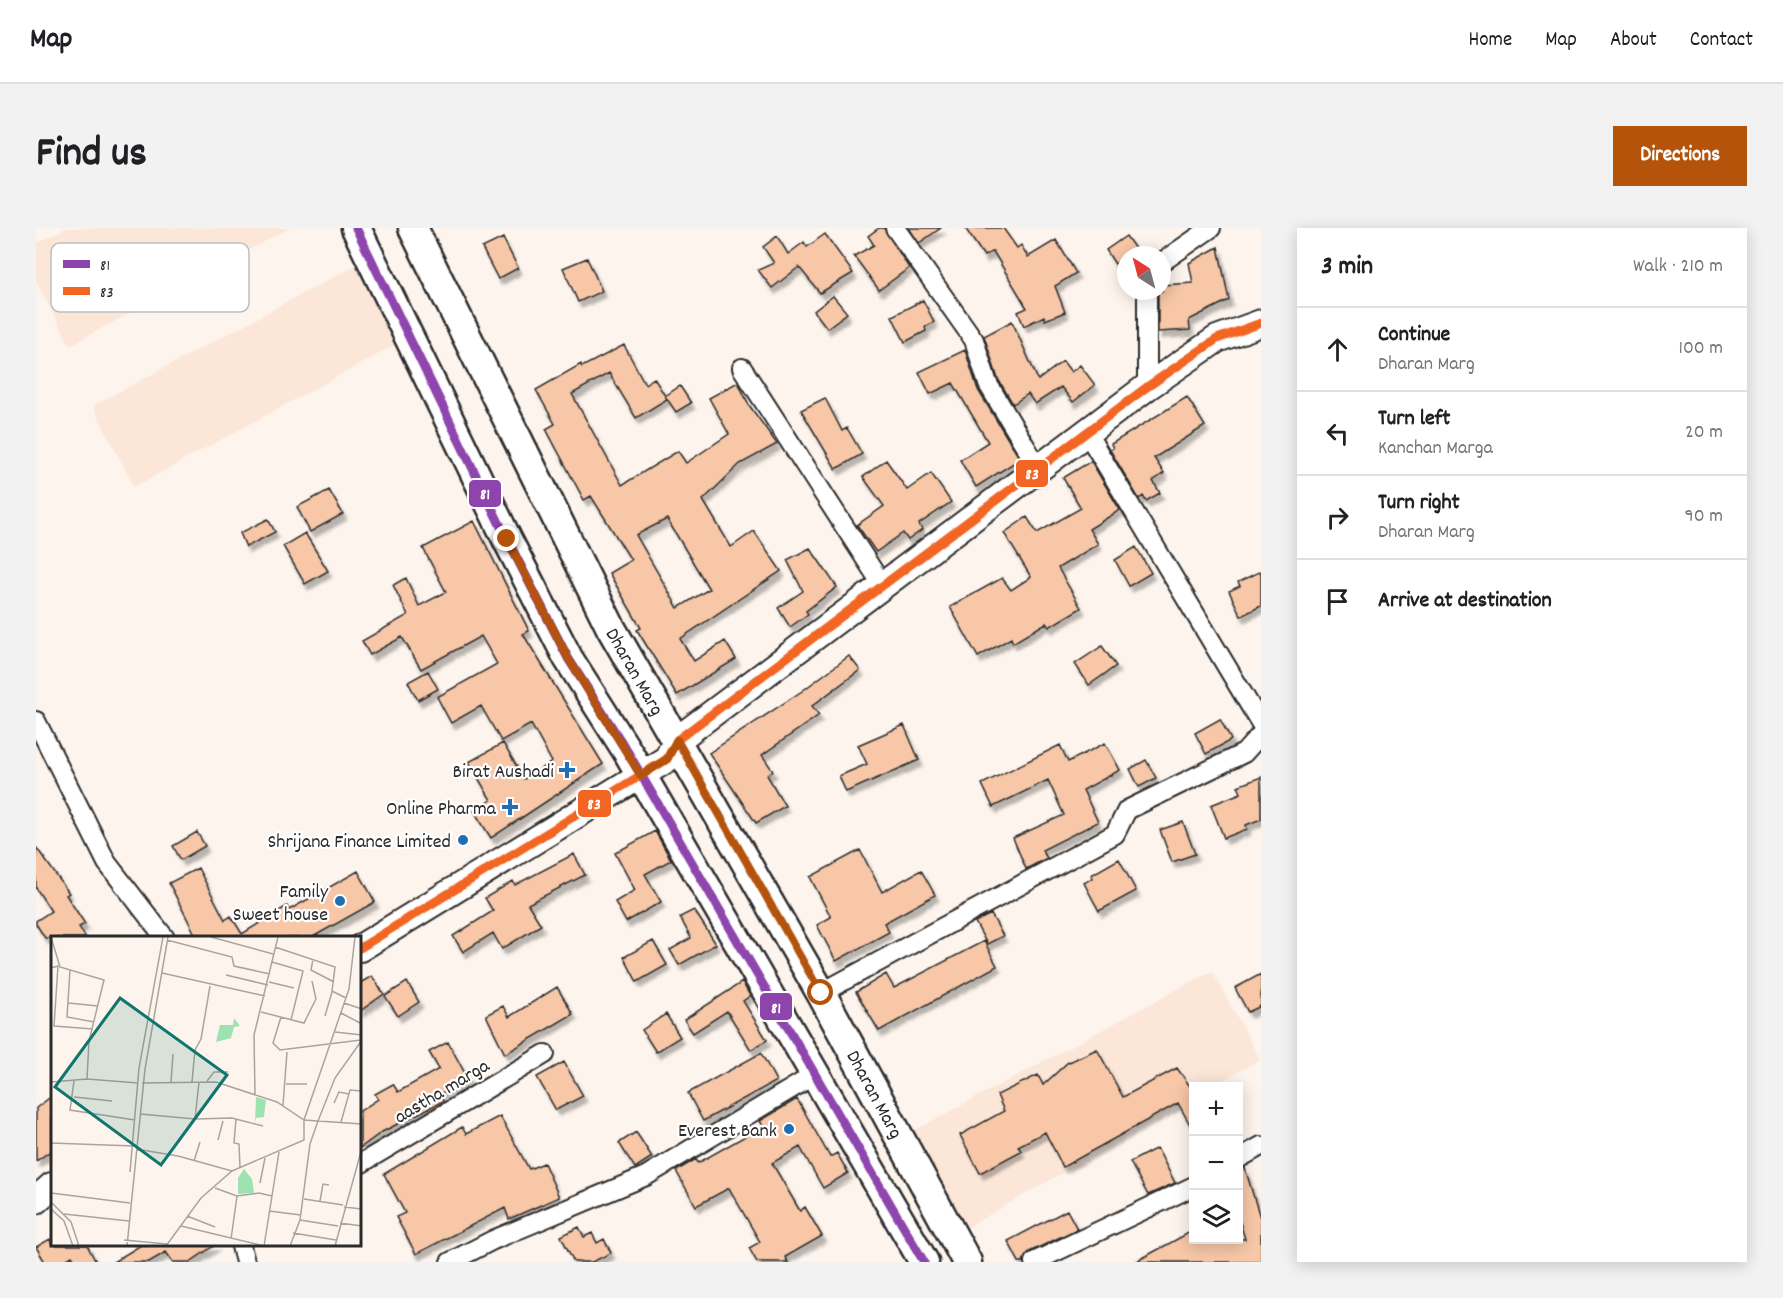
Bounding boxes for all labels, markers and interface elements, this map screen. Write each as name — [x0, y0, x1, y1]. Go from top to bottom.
text: Map — [30, 21, 72, 61]
text: Home — [1468, 26, 1512, 56]
text: Map — [1545, 26, 1577, 56]
text: About — [1610, 26, 1657, 56]
text: Contact — [1690, 26, 1753, 56]
text: Find us — [36, 126, 147, 186]
button: Directions — [1613, 126, 1747, 186]
legend — [51, 243, 249, 312]
north arrow — [1117, 246, 1171, 300]
text: 3 min — [1321, 249, 1373, 286]
text: Walk · 210 m — [1633, 253, 1723, 281]
text: 81 — [100, 255, 110, 278]
text: 83 — [100, 282, 114, 305]
text: Continue — [1378, 320, 1450, 351]
icon: ahead — [1321, 333, 1354, 366]
text: 100 m — [1679, 335, 1723, 363]
text: Dharan Marg — [1378, 351, 1475, 379]
text: Turn left — [1378, 404, 1450, 435]
icon: left — [1321, 417, 1354, 450]
text: 20 m — [1685, 419, 1723, 447]
text: Kanchan Marga — [1378, 435, 1493, 463]
line badge: 83 — [1015, 459, 1049, 488]
text: 83 — [1025, 464, 1039, 487]
line badge: 81 — [468, 479, 502, 508]
text: 81 — [480, 484, 490, 507]
text: Turn right — [1378, 488, 1460, 519]
icon: right — [1321, 501, 1354, 534]
text: 90 m — [1685, 503, 1723, 531]
text: Dharan Marg — [1378, 519, 1475, 547]
route end — [493, 525, 519, 551]
icon: arrive — [1321, 585, 1354, 618]
text: Arrive at destination — [1378, 586, 1552, 617]
street label: Dharan Marg — [597, 624, 669, 722]
place label: Birat Aushadi — [453, 759, 554, 787]
marker: Birat Aushadi — [558, 761, 576, 779]
line badge: 83 — [577, 789, 612, 818]
text: 83 — [587, 794, 601, 817]
place label: Online Pharma — [386, 796, 497, 824]
marker: Online Pharma — [501, 798, 519, 816]
place label: Shrijana Finance Limited — [267, 829, 451, 857]
marker: Shrijana Finance Limited — [456, 833, 470, 847]
place label: Family Sweet house — [233, 879, 329, 930]
marker: Family Sweet house — [333, 894, 347, 908]
inset map — [51, 936, 362, 1247]
route start — [807, 979, 833, 1005]
line badge: 81 — [759, 992, 793, 1021]
text: 81 — [771, 998, 781, 1021]
street label: Dharan Marg — [838, 1046, 908, 1144]
street label: aastha marga — [390, 1053, 496, 1132]
map controls — [1189, 1082, 1243, 1244]
button: + — [1189, 1082, 1243, 1136]
place label: Everest Bank — [678, 1118, 777, 1146]
marker: Everest Bank — [782, 1122, 796, 1136]
button: − — [1189, 1136, 1243, 1190]
button: layers — [1189, 1190, 1243, 1244]

